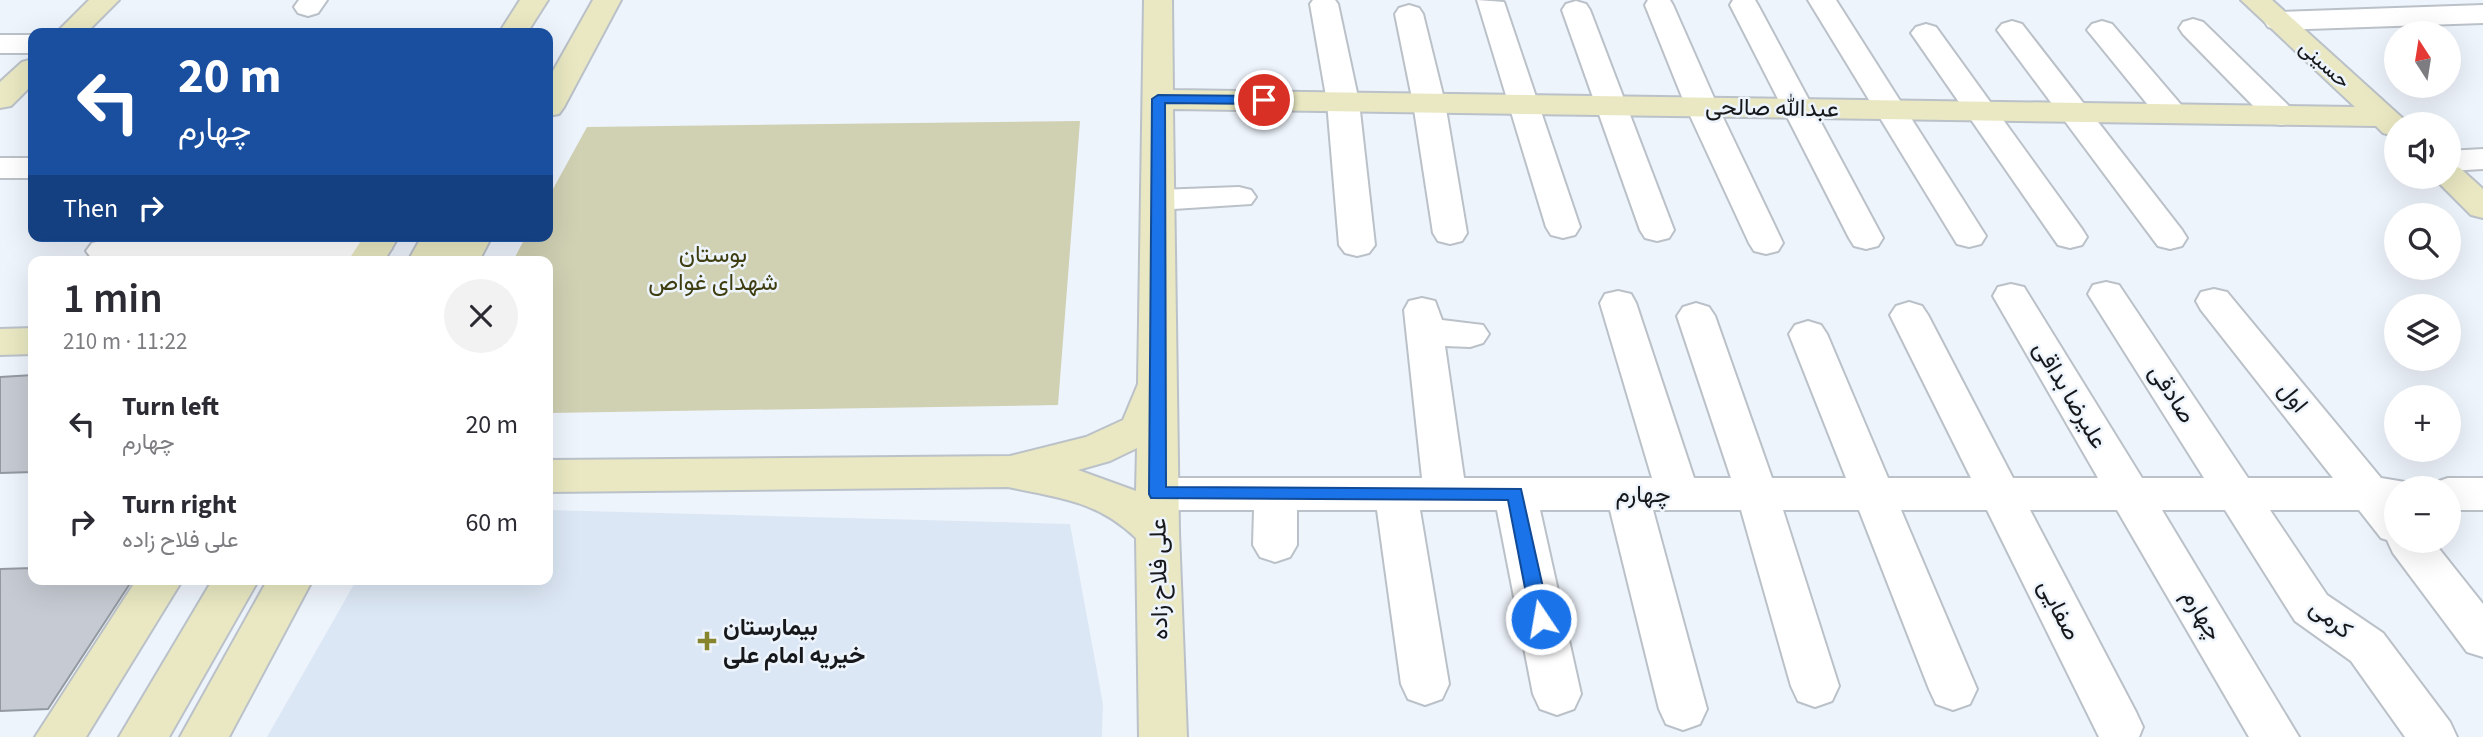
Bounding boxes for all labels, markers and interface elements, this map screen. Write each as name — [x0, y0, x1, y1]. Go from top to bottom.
north arrow — [2384, 21, 2460, 98]
map controls — [2384, 21, 2461, 553]
street label: حسینی — [2293, 33, 2357, 95]
text: 20 m — [178, 42, 282, 112]
icon: left — [63, 56, 154, 147]
pin — [1234, 70, 1294, 130]
icon: arrive — [1245, 81, 1283, 119]
street label: عبدالله صالحی — [1705, 89, 1839, 127]
text: چهارم — [178, 107, 251, 153]
button: sound — [2384, 112, 2461, 189]
icon: right — [132, 189, 170, 227]
text: Then — [63, 190, 118, 227]
button: search — [2384, 203, 2461, 280]
park label: بوستان شهدای غواص — [648, 237, 778, 300]
text: 1 min — [63, 269, 163, 329]
button: close — [444, 279, 518, 353]
button: layers — [2384, 294, 2461, 371]
text: 210 m · 11:22 — [63, 325, 187, 358]
street label: علیرضا بداقی — [2024, 334, 2116, 456]
street label: صادقی — [2140, 357, 2204, 431]
street label: اول — [2269, 374, 2317, 420]
button: + — [2384, 385, 2461, 462]
text: Turn left — [122, 388, 219, 425]
icon: left — [63, 405, 101, 443]
text: 20 m — [465, 406, 518, 443]
text: چهارم — [122, 425, 175, 458]
button: − — [2384, 476, 2461, 553]
street label: چهارم — [1616, 477, 1670, 512]
text: Turn right — [122, 486, 237, 523]
icon: right — [63, 503, 101, 541]
text: 60 m — [465, 504, 518, 541]
street label: علی فلاح زاده — [1140, 518, 1178, 640]
text: علی فلاح زاده — [122, 523, 239, 556]
street label: صفایی — [2029, 573, 2089, 647]
position arrow — [1504, 582, 1578, 656]
street label: چهارم — [2173, 582, 2231, 648]
street label: کرمی — [2302, 591, 2360, 647]
place label: بیمارستان خیریه امام علی — [723, 610, 865, 673]
marker: بیمارستان خیریه امام علی — [697, 631, 717, 651]

